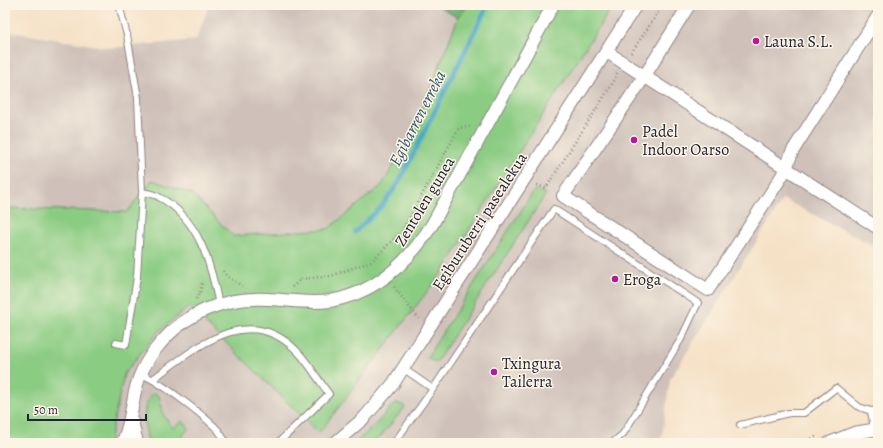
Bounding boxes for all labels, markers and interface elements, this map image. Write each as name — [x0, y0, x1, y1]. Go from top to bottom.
place label: Launa S.L. — [764, 31, 833, 53]
marker: Launa S.L. — [751, 36, 761, 46]
water label: Egibarren erreka — [383, 66, 451, 170]
place label: Padel Indoor Oarso — [642, 121, 729, 161]
marker: Padel Indoor Oarso — [629, 135, 639, 145]
street label: Egiburuberri pasealekua — [427, 148, 533, 295]
street label: Zentolen gunea — [389, 152, 461, 250]
place label: Eroga — [623, 269, 662, 291]
marker: Eroga — [610, 274, 620, 284]
place label: Txingura Tailerra — [502, 353, 562, 393]
marker: Txingura Tailerra — [489, 367, 499, 377]
scale bar — [28, 396, 146, 422]
text: 50 m — [34, 402, 58, 418]

